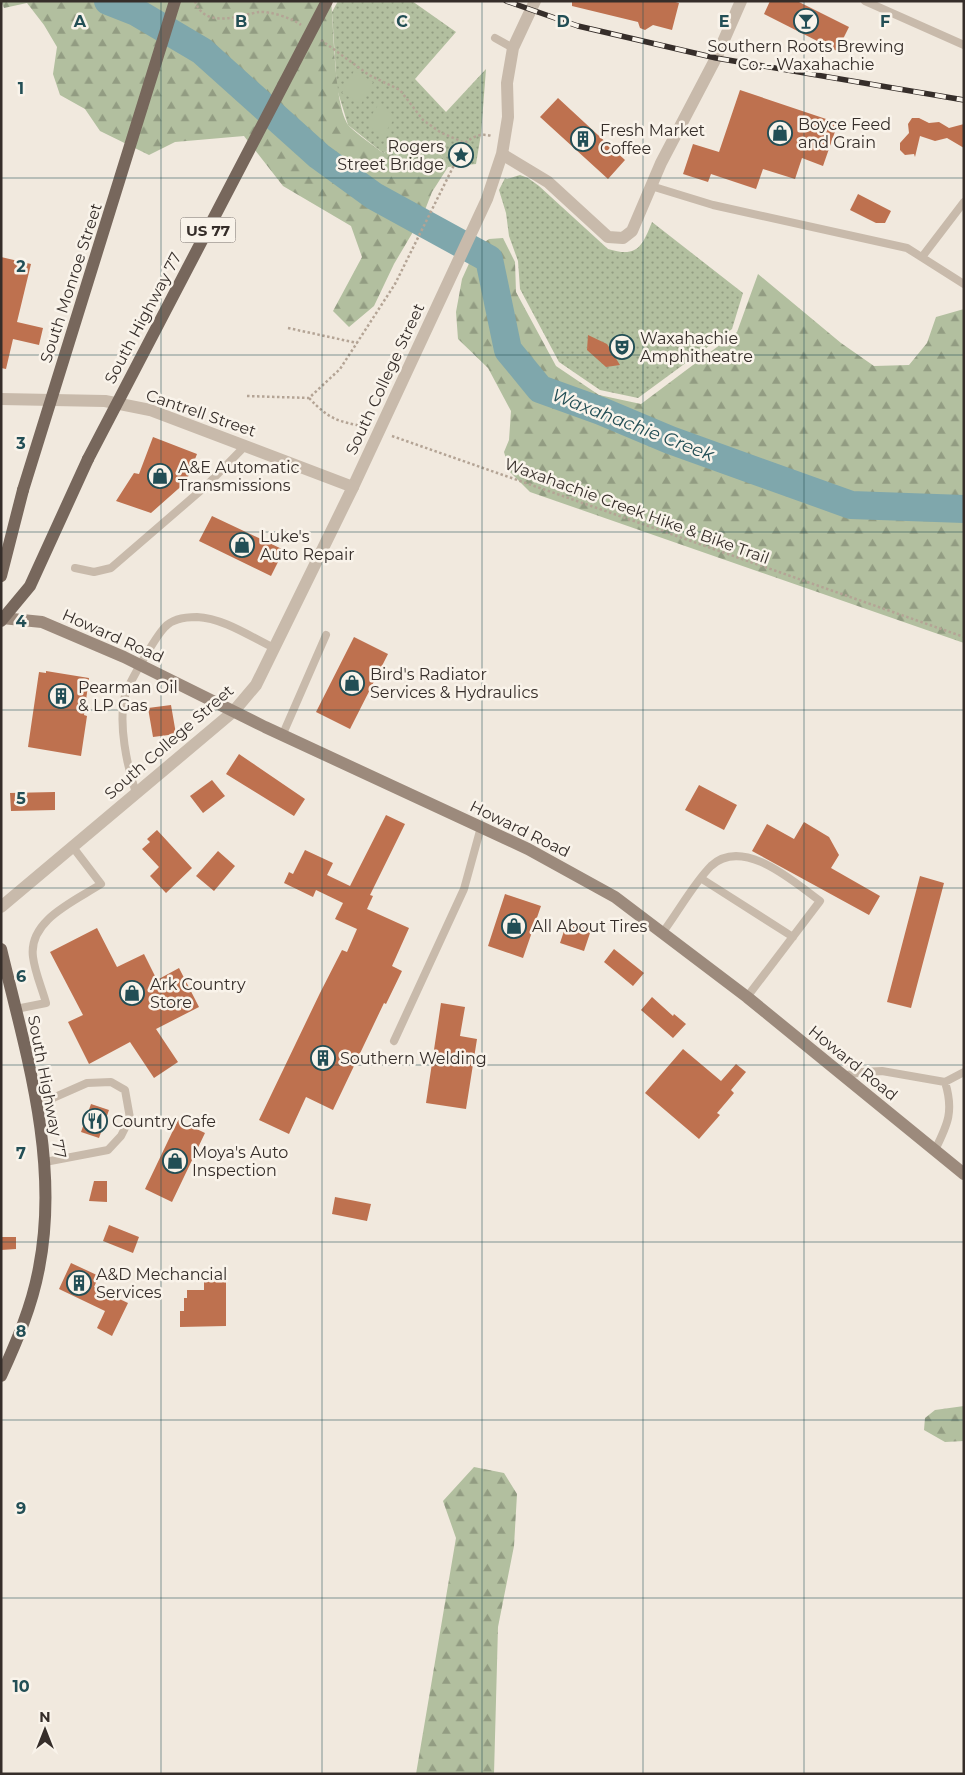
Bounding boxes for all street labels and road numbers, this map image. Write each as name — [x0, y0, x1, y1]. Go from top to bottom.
street label: South Monroe Street — [36, 200, 106, 365]
road number: US 77 — [180, 218, 236, 242]
street label: South Highway 77 — [100, 249, 186, 387]
street label: South College Street — [342, 300, 429, 458]
street label: Cantrell Street — [144, 385, 259, 441]
street label: Waxahachie Creek Hike & Bike Trail — [502, 454, 772, 568]
street label: Howard Road — [59, 605, 167, 667]
street label: South College Street — [101, 681, 238, 803]
street label: Howard Road — [467, 797, 573, 861]
street label: South Highway 77 — [24, 1014, 70, 1160]
street label: Howard Road — [805, 1021, 901, 1105]

